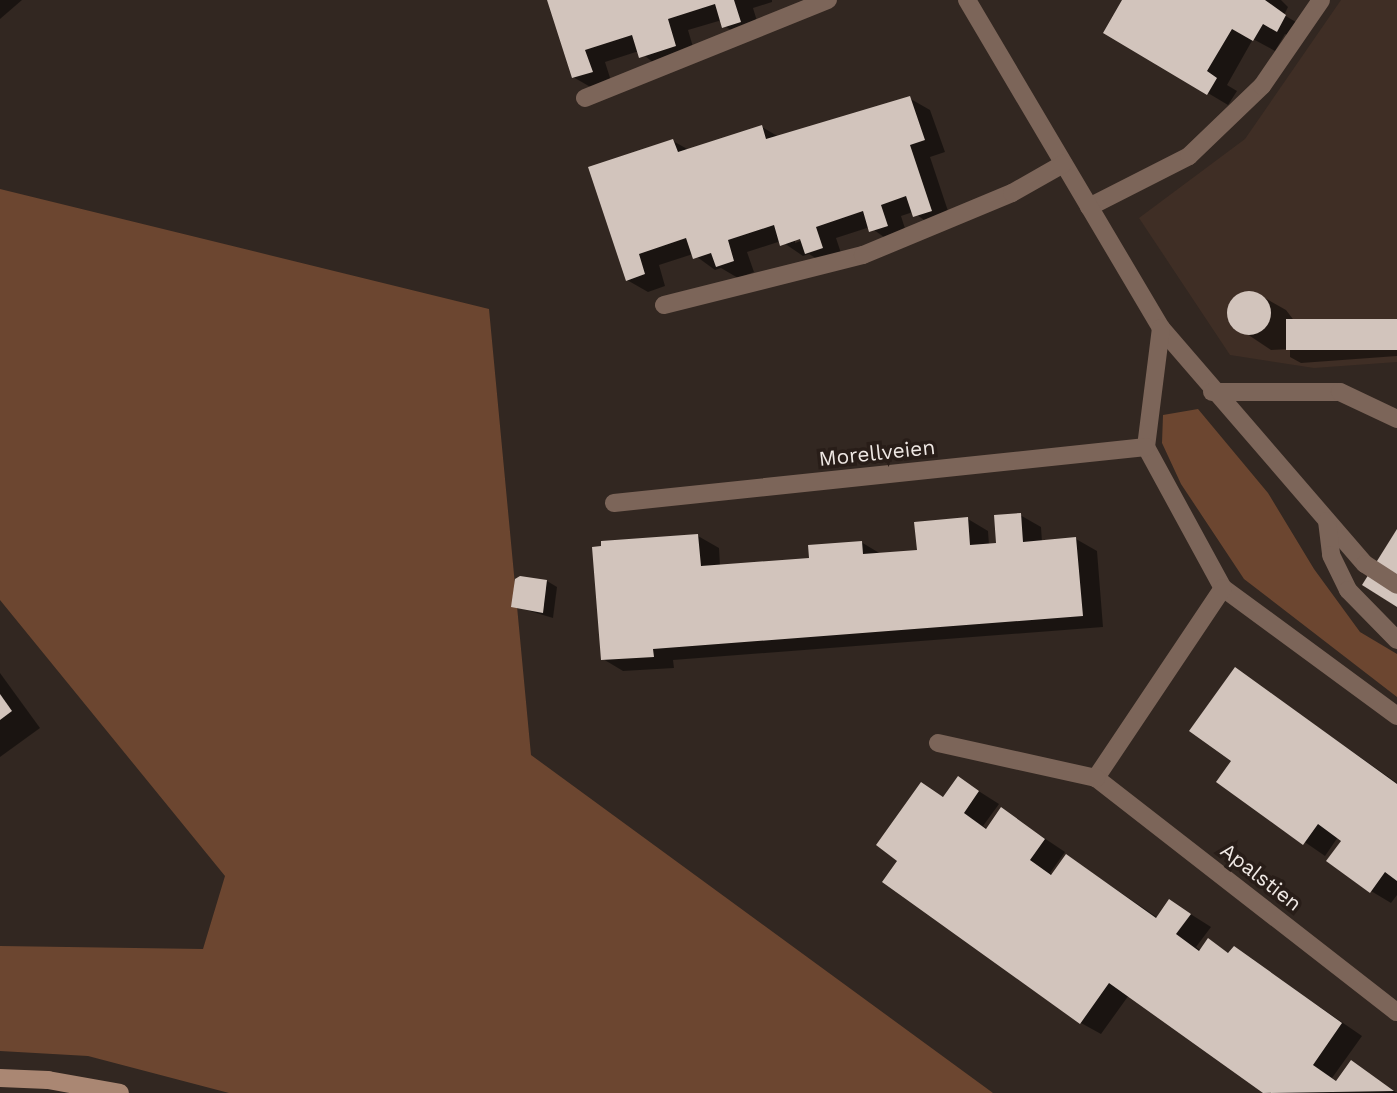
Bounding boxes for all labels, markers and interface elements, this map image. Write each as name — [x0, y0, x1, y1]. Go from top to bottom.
street label: Morellveien — [818, 434, 936, 472]
street label: Apalstien — [1215, 838, 1307, 916]

